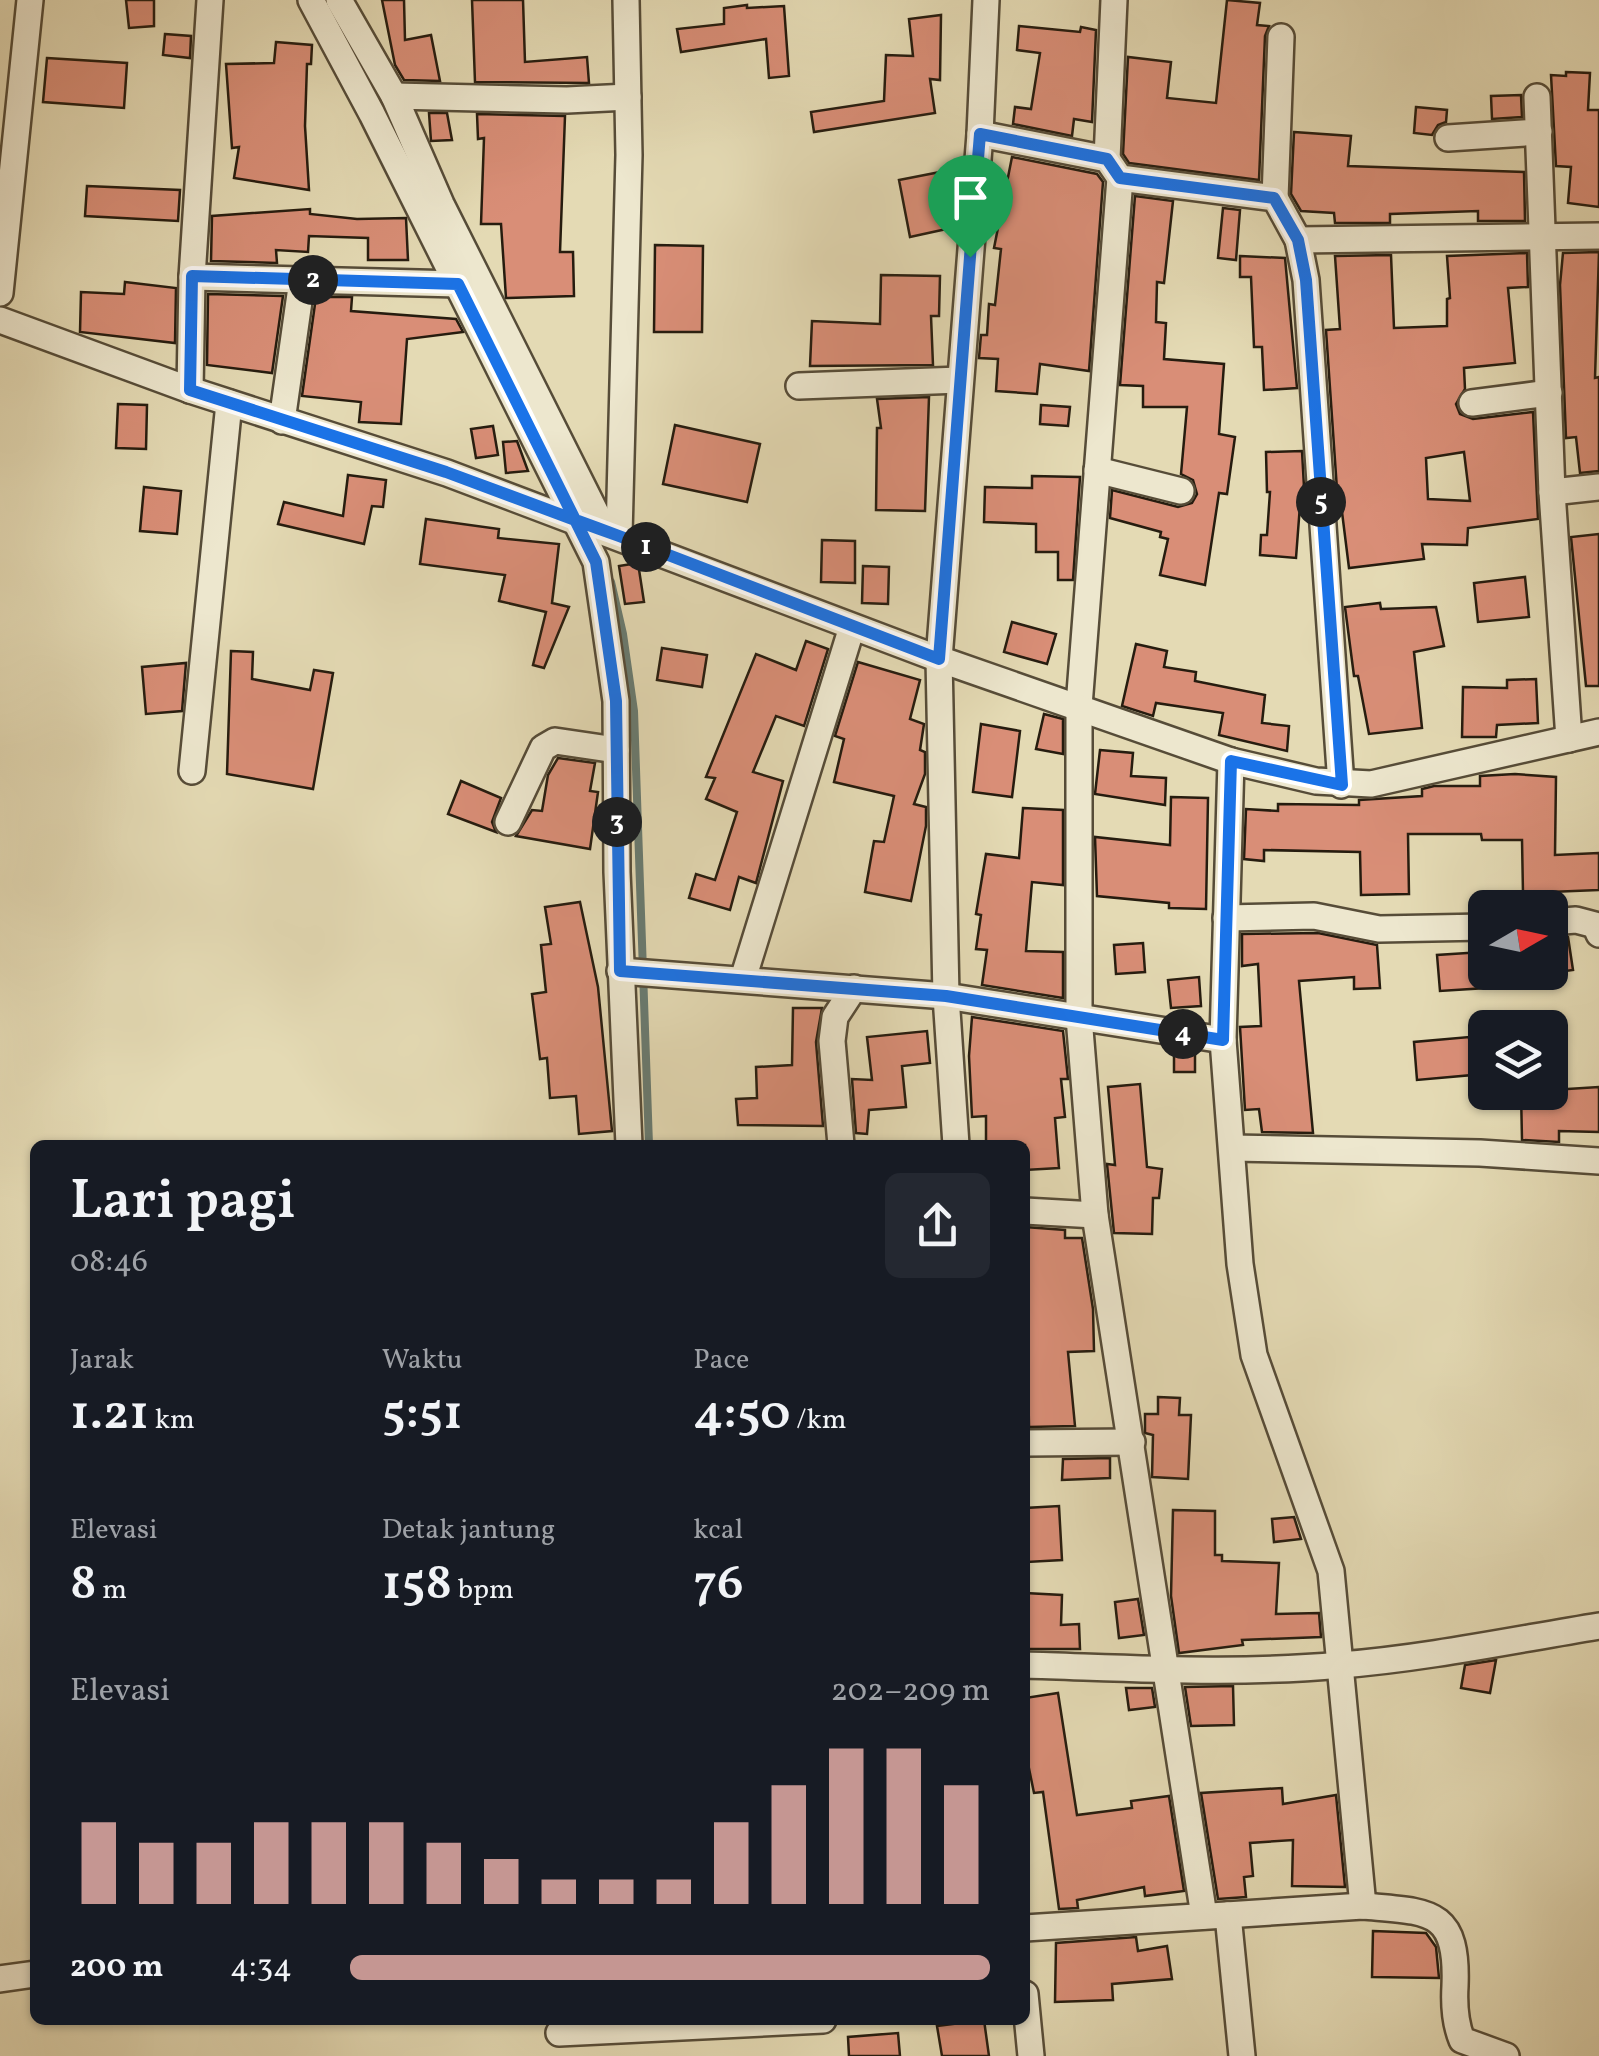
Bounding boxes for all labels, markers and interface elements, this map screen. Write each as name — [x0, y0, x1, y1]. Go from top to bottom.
pin — [928, 155, 1013, 258]
icon: arrive — [943, 170, 998, 225]
pin: 2 — [288, 255, 338, 305]
text: 2 — [306, 260, 320, 299]
pin: 5 — [1296, 477, 1346, 527]
text: 5 — [1314, 482, 1328, 521]
pin: 1 — [621, 522, 671, 572]
text: 1 — [640, 527, 652, 566]
pin: 3 — [592, 797, 642, 847]
text: 3 — [610, 802, 624, 841]
north arrow — [1468, 890, 1568, 990]
map controls — [1468, 890, 1568, 1110]
pin: 4 — [1158, 1009, 1208, 1059]
button: layers — [1468, 1010, 1568, 1110]
text: 4 — [1175, 1014, 1191, 1053]
text: Lari pagi — [70, 1165, 296, 1241]
button: share — [885, 1173, 990, 1278]
text: 08:46 — [70, 1241, 148, 1285]
text: Jarak — [70, 1341, 134, 1380]
text: Waktu — [382, 1341, 463, 1380]
text: Pace — [693, 1341, 749, 1380]
text: 1.21 — [70, 1380, 149, 1450]
text: 5:51 — [382, 1380, 463, 1450]
text: 4:50 — [693, 1380, 791, 1450]
text: km — [149, 1401, 195, 1440]
text: /km — [791, 1401, 846, 1440]
text: Elevasi — [70, 1511, 157, 1550]
text: Detak jantung — [382, 1511, 555, 1550]
text: kcal — [693, 1511, 743, 1550]
text: 8 — [70, 1550, 97, 1620]
text: 158 — [382, 1550, 452, 1620]
text: 76 — [693, 1550, 744, 1620]
text: m — [97, 1571, 127, 1610]
text: bpm — [452, 1571, 514, 1610]
text: Elevasi — [70, 1670, 170, 1714]
text: 202–209 m — [831, 1670, 990, 1714]
text: 200 m — [70, 1946, 164, 1990]
text: 4:34 — [230, 1946, 292, 1990]

